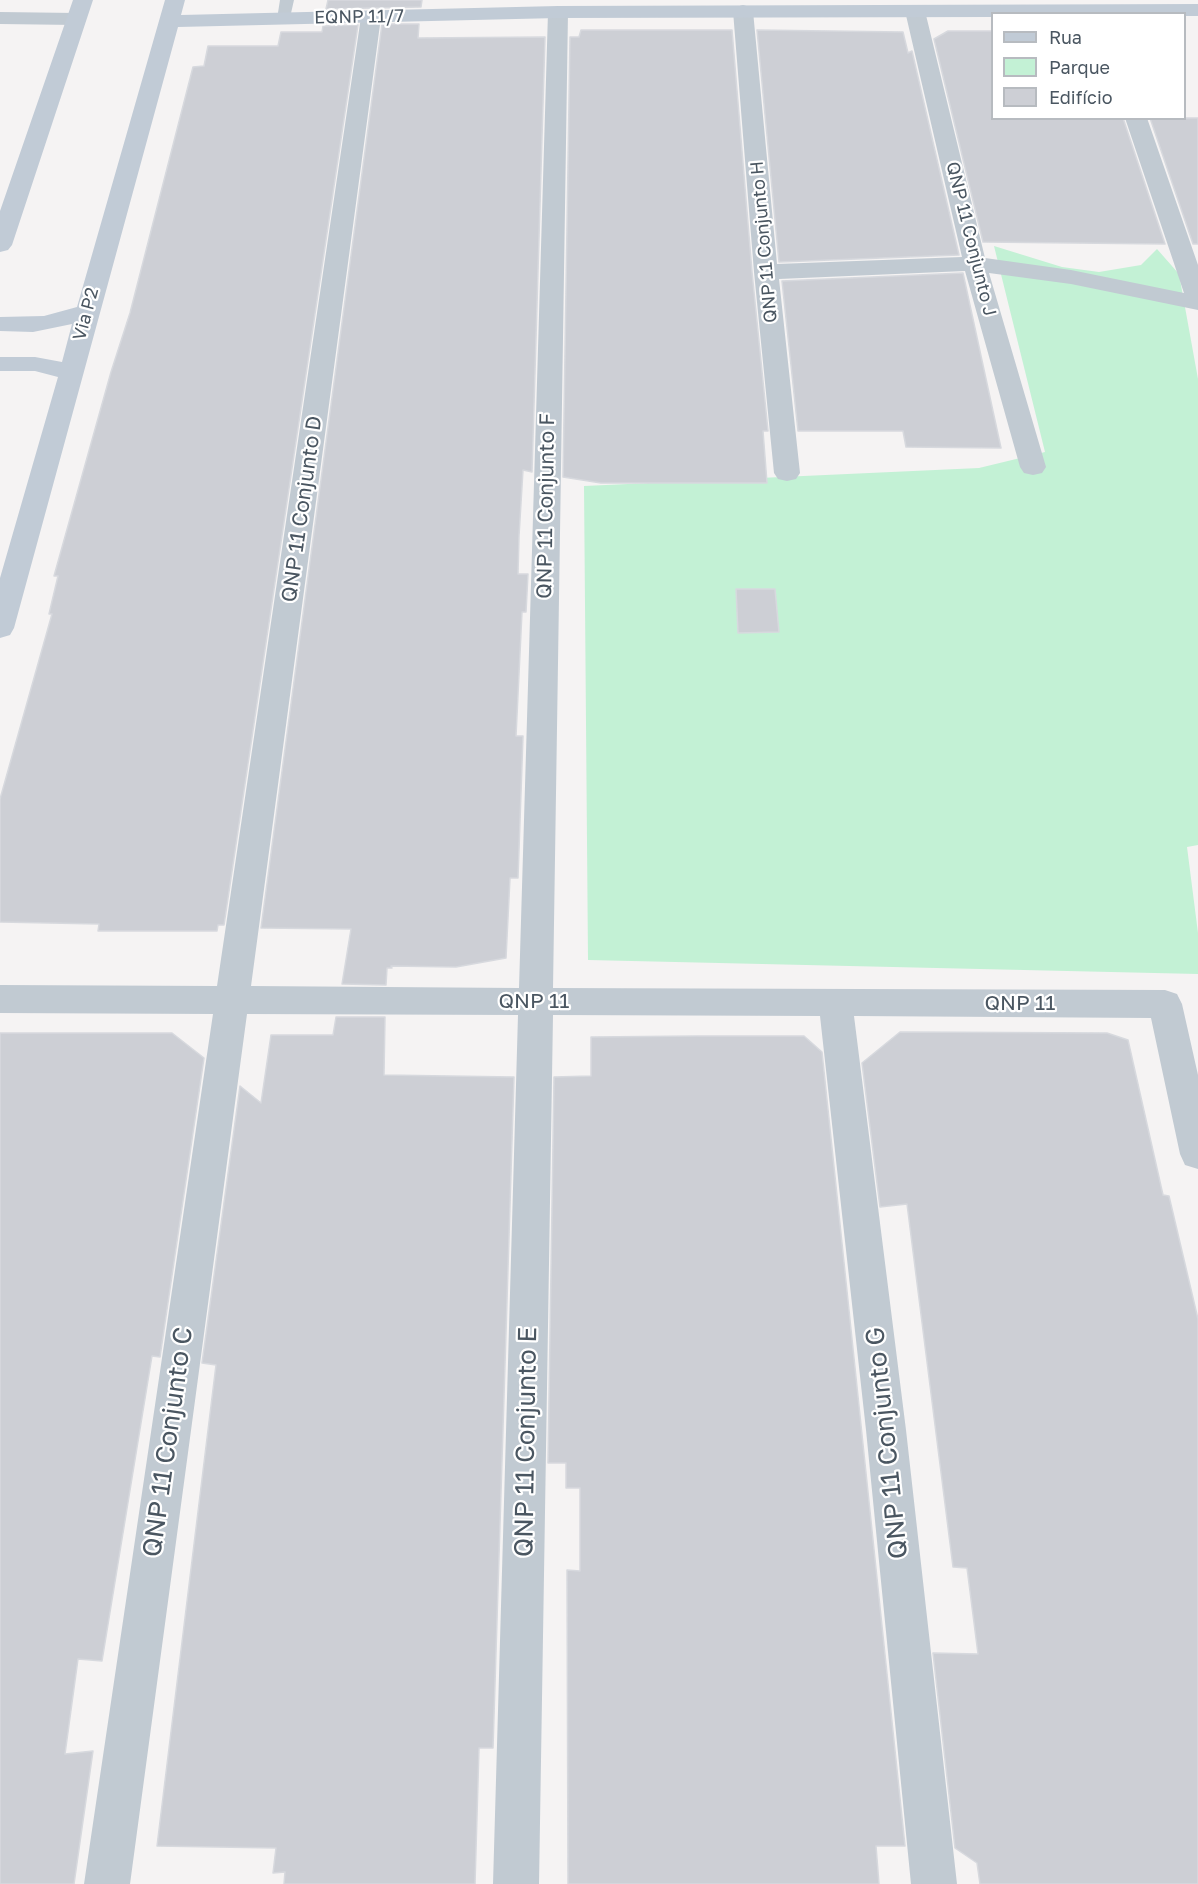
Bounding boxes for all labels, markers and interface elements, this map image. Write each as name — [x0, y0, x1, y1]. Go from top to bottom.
street label: EQNP 11/7 — [314, 5, 404, 29]
legend — [991, 12, 1186, 120]
text: Rua — [1049, 26, 1082, 48]
text: Parque — [1049, 56, 1110, 78]
text: Edifício — [1049, 86, 1113, 108]
street label: QNP 11 Conjunto H — [746, 160, 782, 324]
street label: QNP 11 Conjunto J — [941, 160, 1001, 318]
street label: Via P2 — [69, 285, 103, 343]
street label: QNP 11 Conjunto F — [532, 413, 560, 599]
street label: QNP 11 Conjunto D — [276, 414, 328, 604]
street label: QNP 11 — [499, 988, 569, 1014]
street label: QNP 11 — [985, 990, 1055, 1016]
street label: QNP 11 Conjunto C — [136, 1325, 200, 1559]
street label: QNP 11 Conjunto G — [859, 1326, 915, 1560]
street label: QNP 11 Conjunto E — [508, 1327, 544, 1557]

